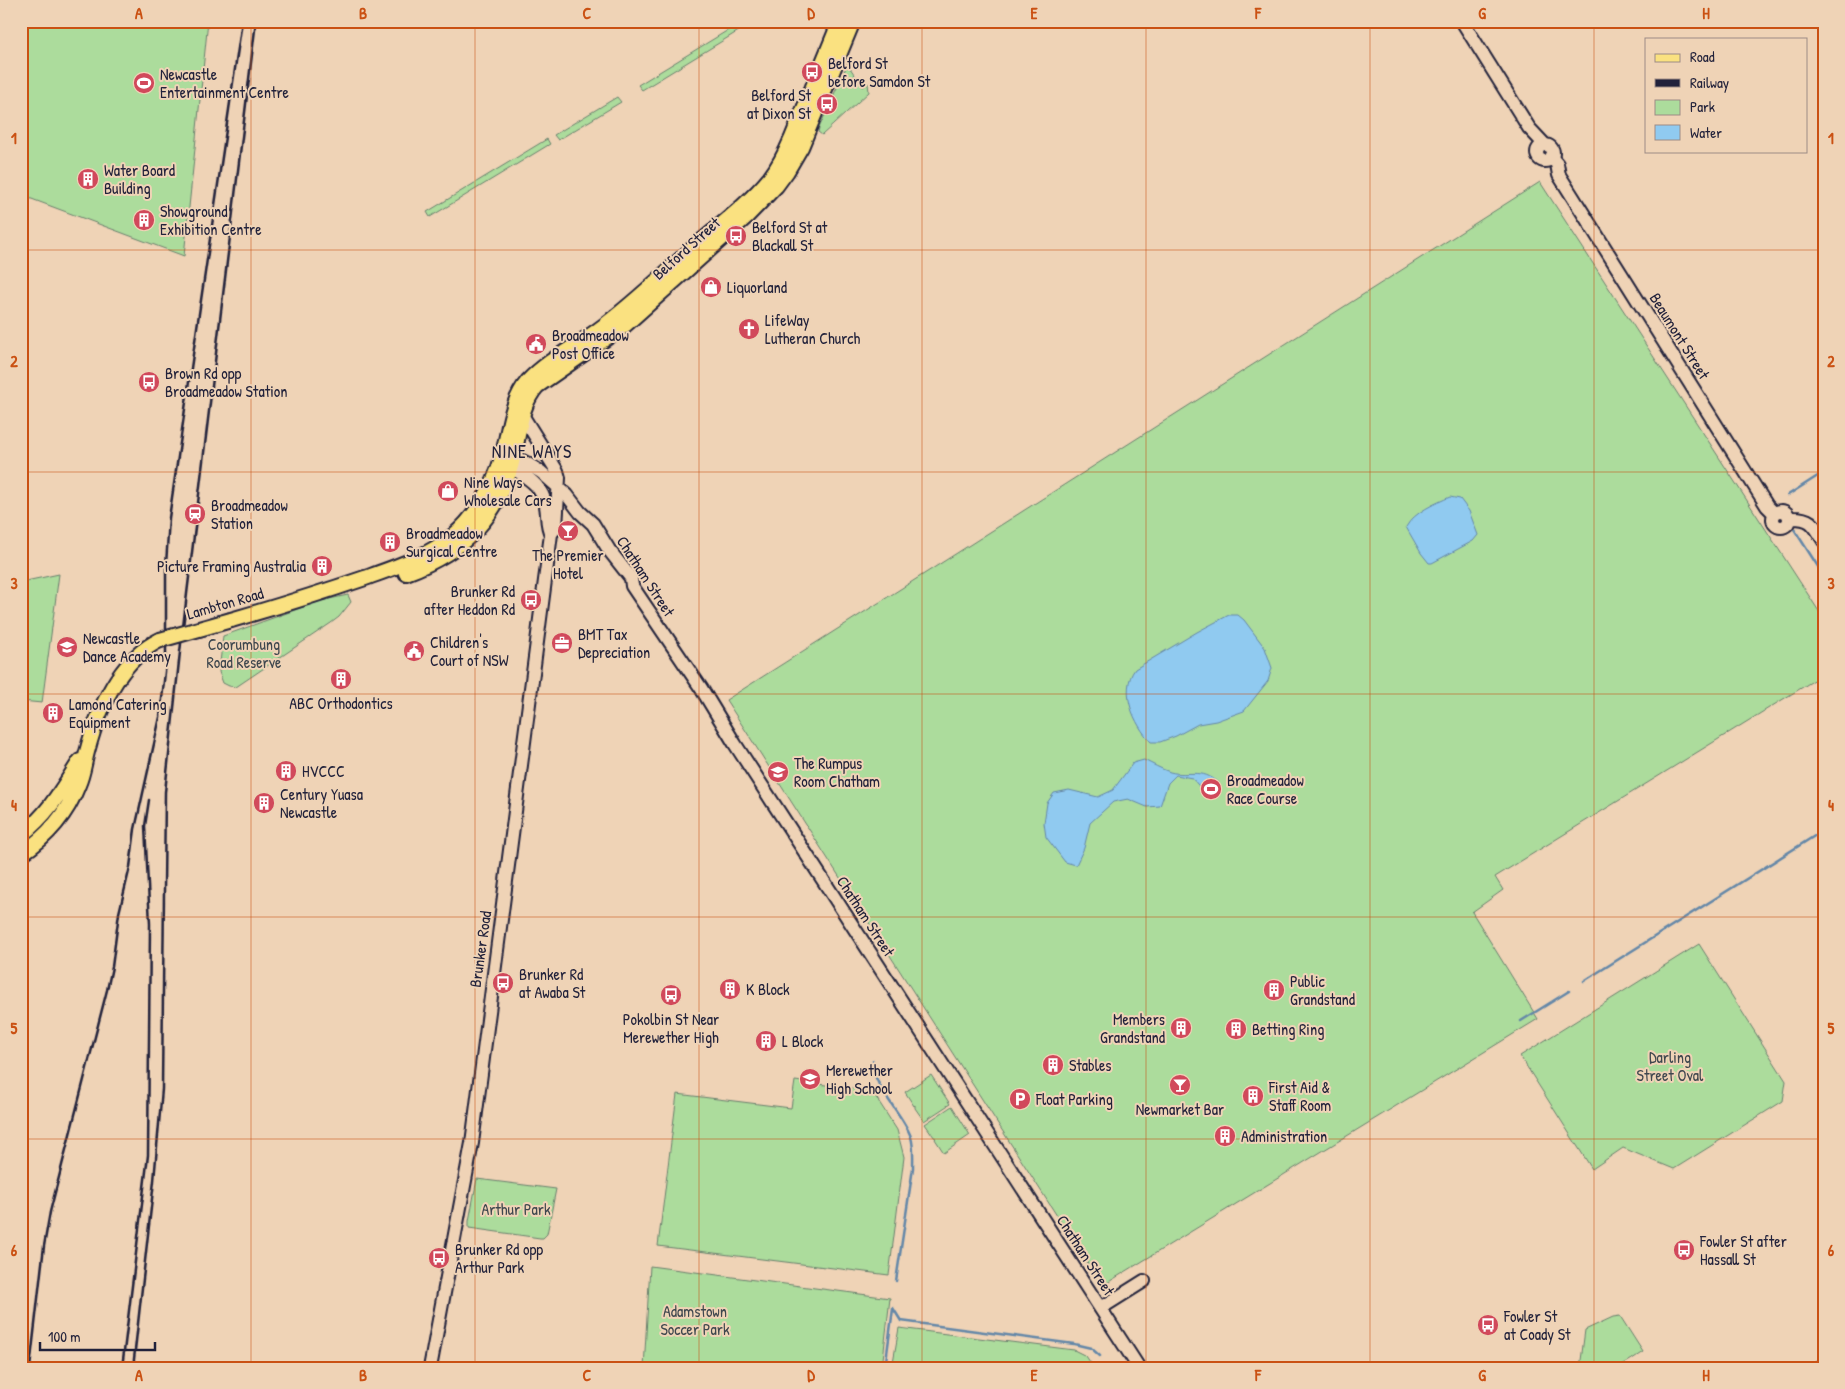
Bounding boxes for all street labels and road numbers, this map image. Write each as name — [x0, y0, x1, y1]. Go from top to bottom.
street label: Belford Street — [647, 211, 725, 284]
street label: Beaumont Street — [1645, 289, 1716, 384]
street label: Chatham Street — [612, 531, 681, 621]
street label: Lambton Road — [184, 582, 266, 624]
street label: Chatham Street — [832, 871, 901, 961]
street label: Brunker Road — [464, 909, 496, 989]
street label: Chatham Street — [1052, 1210, 1121, 1300]

